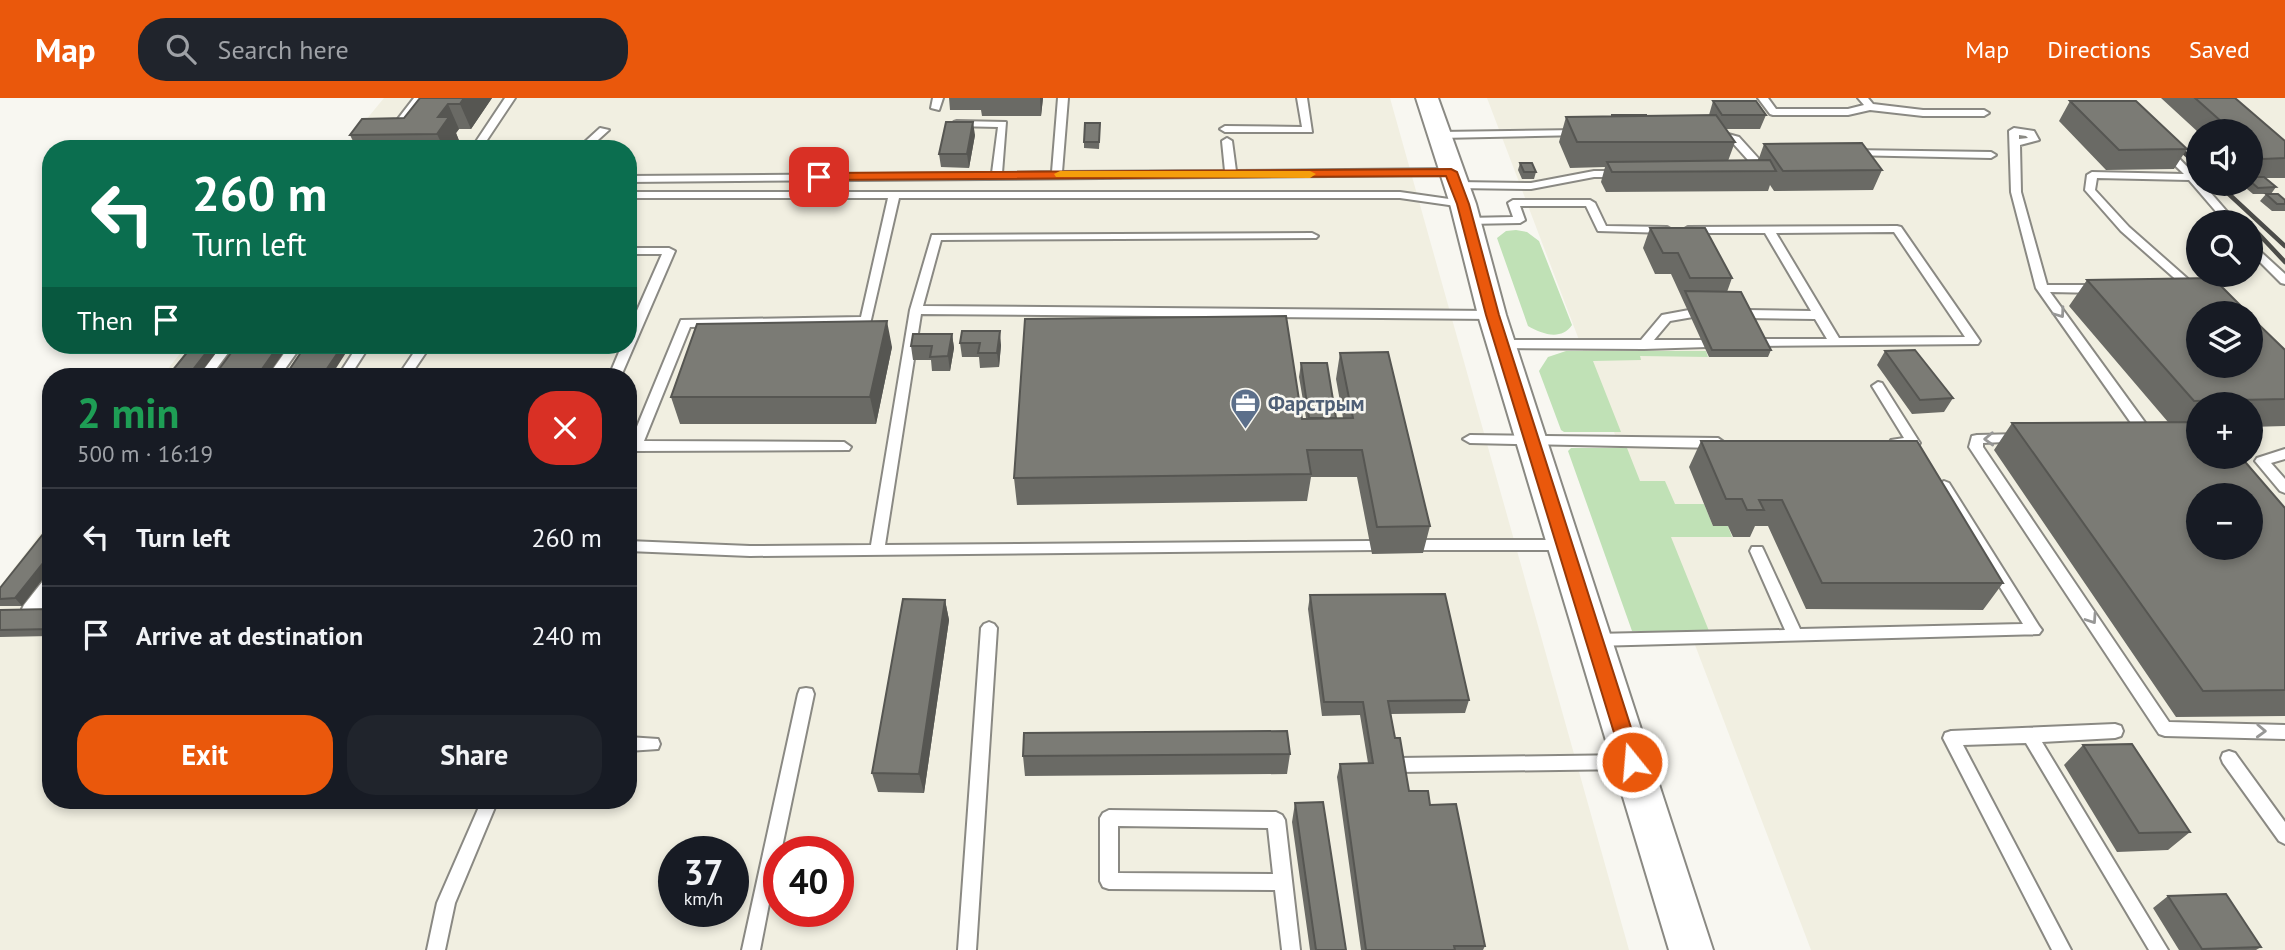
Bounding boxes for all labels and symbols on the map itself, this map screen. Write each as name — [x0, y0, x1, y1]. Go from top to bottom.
pin — [789, 147, 849, 207]
one-way arrow — [2052, 306, 2064, 318]
office icon: Фарстрым — [1228, 386, 1262, 430]
place label: Фарстрым — [1268, 390, 1364, 417]
one-way arrow — [1983, 431, 1994, 446]
one-way arrow — [2083, 611, 2096, 624]
one-way arrow — [2255, 724, 2266, 739]
position arrow — [1595, 725, 1669, 799]
speed limit sign: 40 — [763, 836, 854, 927]

